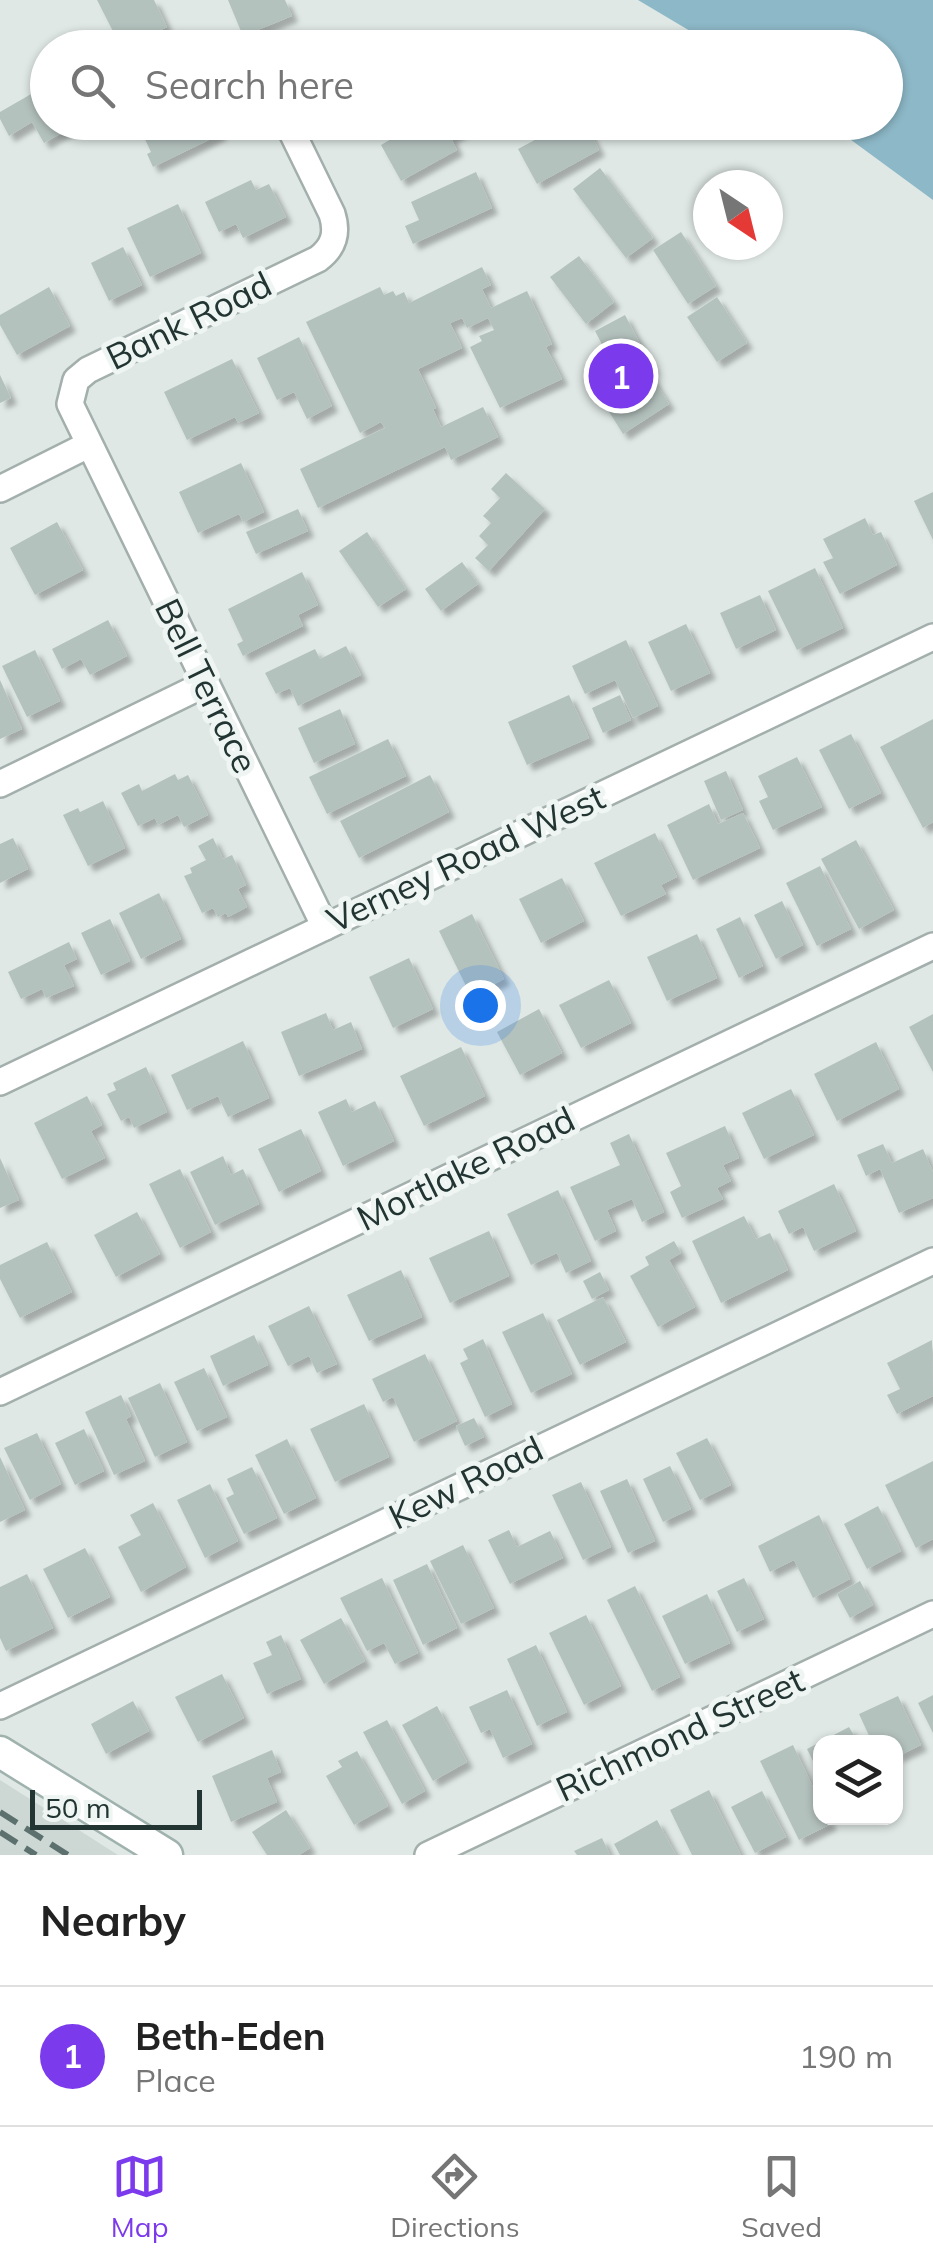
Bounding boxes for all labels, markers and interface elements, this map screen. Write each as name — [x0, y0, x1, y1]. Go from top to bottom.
search box — [30, 30, 903, 140]
icon: search — [65, 58, 120, 113]
text: Search here — [145, 61, 354, 109]
north arrow — [693, 170, 783, 260]
street label: Bank Road — [99, 261, 278, 379]
pin: 1 — [588, 338, 654, 414]
street label: Bell Terrace — [146, 591, 268, 780]
street label: Verney Road West — [320, 774, 611, 942]
your location — [455, 980, 506, 1031]
street label: Mortlake Road — [350, 1096, 582, 1240]
street label: Kew Road — [381, 1426, 550, 1538]
street label: Richmond Street — [549, 1657, 811, 1811]
map controls — [813, 1735, 903, 1825]
button: layers — [813, 1735, 903, 1825]
scale bar — [30, 1785, 202, 1830]
text: 50 m — [45, 1790, 111, 1825]
text: Nearby — [40, 1894, 186, 1947]
text: Beth-Eden — [135, 2012, 326, 2060]
text: 1 — [63, 2036, 82, 2076]
text: 190 m — [799, 2036, 893, 2076]
text: Place — [135, 2060, 216, 2100]
tab: Map — [111, 2149, 168, 2244]
tab: Directions — [390, 2149, 520, 2244]
tab: Saved — [741, 2149, 822, 2244]

